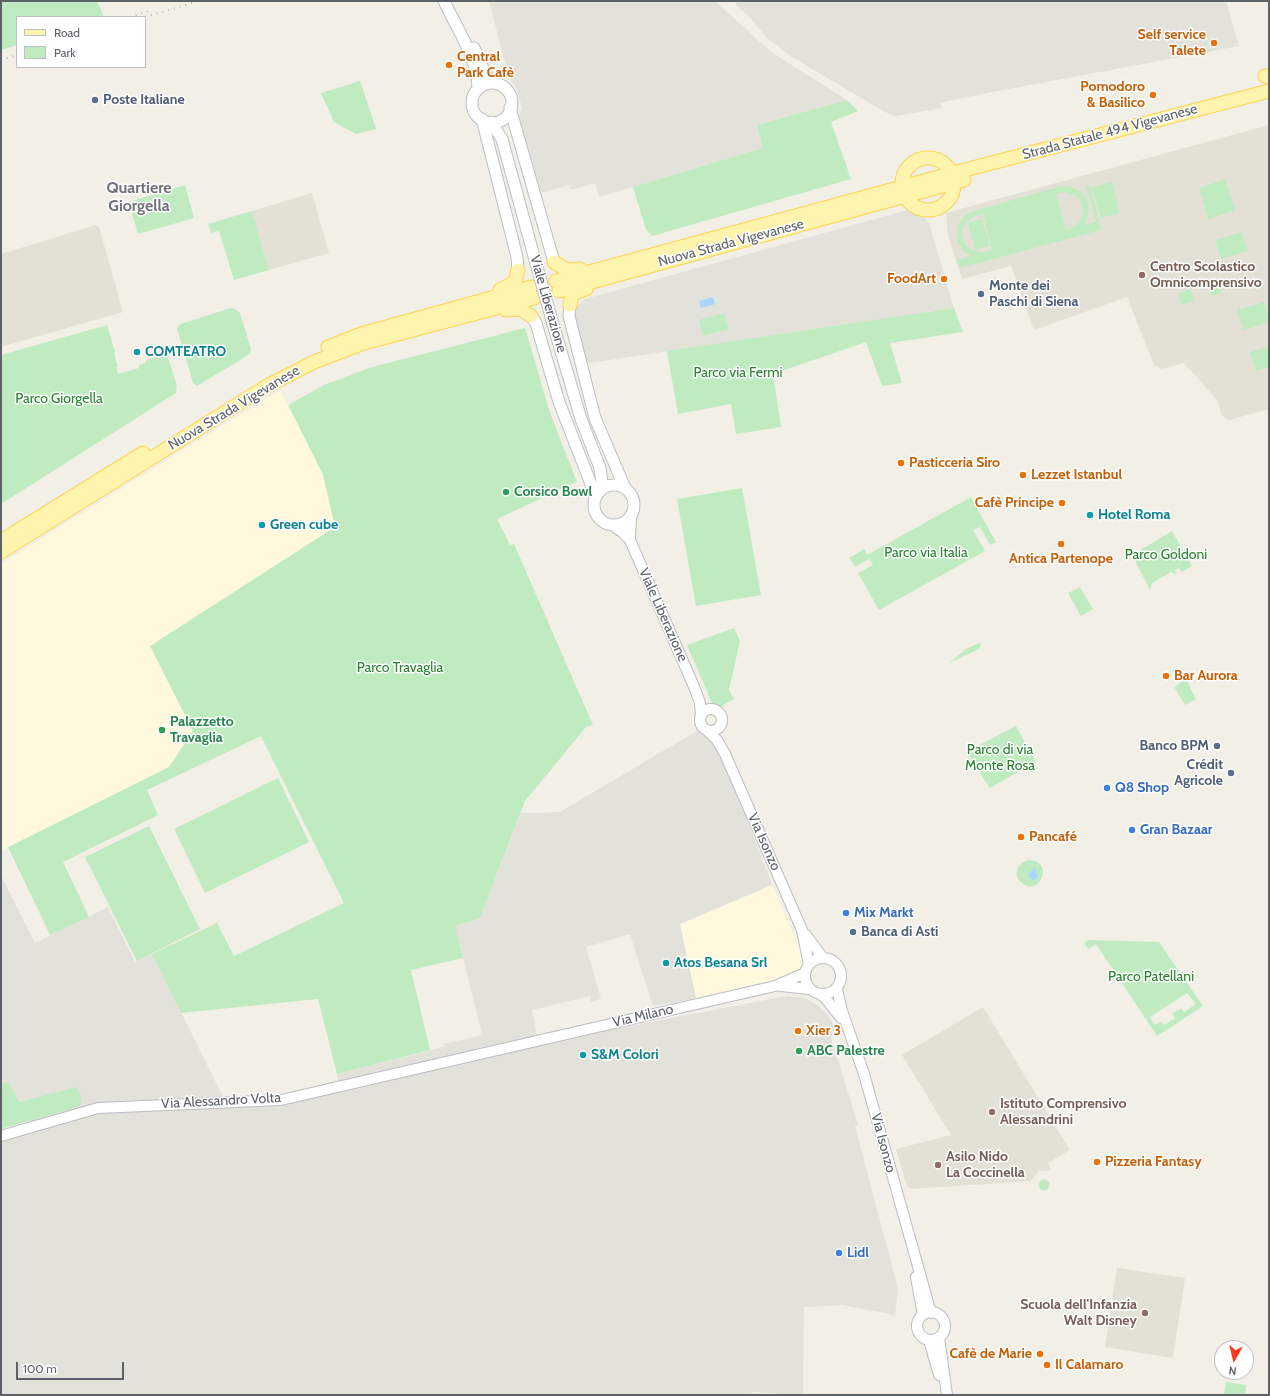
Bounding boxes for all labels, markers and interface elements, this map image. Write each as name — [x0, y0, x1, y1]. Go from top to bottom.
legend — [16, 16, 146, 68]
text: Road — [54, 25, 80, 40]
place label: Self service Talete — [1138, 27, 1206, 60]
marker: Self service Talete — [1209, 38, 1219, 48]
text: Park — [54, 45, 76, 60]
place label: Central Park Cafè — [457, 49, 514, 82]
marker: Central Park Cafè — [444, 60, 454, 70]
place label: Pomodoro & Basilico — [1080, 79, 1145, 112]
marker: Pomodoro & Basilico — [1148, 90, 1158, 100]
place label: Poste Italiane — [103, 92, 185, 108]
marker: Poste Italiane — [90, 95, 100, 105]
street label: Strada Statale 494 Vigevanese — [1021, 101, 1199, 163]
district label: Quartiere Giorgella — [106, 178, 172, 216]
street label: Nuova Strada Vigevanese — [656, 215, 806, 271]
street label: Viale Liberazione — [526, 253, 570, 355]
place label: Centro Scolastico Omnicomprensivo — [1150, 259, 1262, 292]
marker: Centro Scolastico Omnicomprensivo — [1137, 270, 1147, 280]
place label: FoodArt — [887, 271, 936, 287]
marker: FoodArt — [939, 274, 949, 284]
place label: Monte dei Paschi di Siena — [989, 278, 1078, 310]
marker: Monte dei Paschi di Siena — [976, 289, 986, 299]
place label: COMTEATRO — [145, 344, 226, 360]
marker: COMTEATRO — [132, 347, 142, 357]
street label: Nuova Strada Vigevanese — [165, 362, 303, 454]
park label: Parco via Fermi — [693, 365, 783, 381]
park label: Parco Giorgella — [15, 391, 103, 407]
place label: Pasticceria Siro — [909, 455, 1000, 471]
marker: Pasticceria Siro — [896, 458, 906, 468]
place label: Lezzet Istanbul — [1031, 467, 1122, 483]
marker: Lezzet Istanbul — [1018, 470, 1028, 480]
place label: Corsico Bowl — [514, 484, 592, 500]
marker: Corsico Bowl — [501, 487, 511, 497]
place label: Cafè Principe — [975, 495, 1054, 511]
marker: Cafè Principe — [1057, 498, 1067, 508]
place label: Hotel Roma — [1098, 507, 1170, 523]
marker: Hotel Roma — [1085, 510, 1095, 520]
place label: Green cube — [270, 517, 338, 533]
marker: Green cube — [257, 520, 267, 530]
marker: Antica Partenope — [1056, 539, 1066, 549]
park label: Parco via Italia — [884, 545, 968, 561]
park label: Parco Goldoni — [1125, 547, 1207, 563]
place label: Antica Partenope — [1009, 551, 1113, 567]
street label: Viale Liberazione — [635, 566, 691, 664]
park label: Parco Travaglia — [357, 660, 443, 676]
place label: Bar Aurora — [1174, 668, 1238, 684]
marker: Bar Aurora — [1161, 671, 1171, 681]
place label: Palazzetto Travaglia — [170, 714, 234, 746]
marker: Palazzetto Travaglia — [157, 725, 167, 735]
place label: Banco BPM — [1139, 738, 1209, 754]
marker: Banco BPM — [1212, 741, 1222, 751]
park label: Parco di via Monte Rosa — [965, 742, 1035, 774]
place label: Crédit Agricole — [1174, 757, 1223, 790]
marker: Crédit Agricole — [1226, 768, 1236, 778]
place label: Q8 Shop — [1115, 780, 1169, 796]
marker: Q8 Shop — [1102, 783, 1112, 793]
street label: Via Isonzo — [744, 811, 784, 873]
place label: Gran Bazaar — [1140, 822, 1212, 838]
marker: Gran Bazaar — [1127, 825, 1137, 835]
place label: Pancafé — [1029, 829, 1077, 845]
marker: Pancafé — [1016, 832, 1026, 842]
place label: Mix Markt — [854, 905, 914, 921]
marker: Mix Markt — [841, 908, 851, 918]
place label: Banca di Asti — [861, 924, 938, 940]
marker: Banca di Asti — [848, 927, 858, 937]
place label: Atos Besana Srl — [674, 955, 767, 971]
marker: Atos Besana Srl — [661, 958, 671, 968]
park label: Parco Patellani — [1108, 969, 1194, 985]
street label: Via Milano — [611, 1001, 675, 1031]
place label: Xier 3 — [806, 1023, 841, 1039]
marker: Xier 3 — [793, 1026, 803, 1036]
place label: ABC Palestre — [807, 1043, 885, 1059]
marker: ABC Palestre — [794, 1046, 804, 1056]
place label: S&M Colori — [591, 1047, 659, 1063]
marker: S&M Colori — [578, 1050, 588, 1060]
street label: Via Alessandro Volta — [161, 1089, 281, 1113]
place label: Istituto Comprensivo Alessandrini — [1000, 1096, 1126, 1128]
marker: Istituto Comprensivo Alessandrini — [987, 1107, 997, 1117]
street label: Via Isonzo — [867, 1111, 899, 1175]
place label: Asilo Nido La Coccinella — [946, 1149, 1025, 1182]
place label: Pizzeria Fantasy — [1105, 1154, 1202, 1170]
marker: Pizzeria Fantasy — [1092, 1157, 1102, 1167]
marker: Asilo Nido La Coccinella — [933, 1160, 943, 1170]
place label: Lidl — [847, 1245, 869, 1261]
marker: Lidl — [834, 1248, 844, 1258]
place label: Scuola dell'Infanzia Walt Disney — [1020, 1297, 1137, 1330]
marker: Scuola dell'Infanzia Walt Disney — [1140, 1308, 1150, 1318]
north arrow — [1214, 1340, 1254, 1380]
place label: Cafè de Marie — [949, 1346, 1032, 1362]
marker: Cafè de Marie — [1035, 1349, 1045, 1359]
scale bar — [18, 1354, 126, 1380]
place label: Il Calamaro — [1055, 1357, 1123, 1373]
marker: Il Calamaro — [1042, 1360, 1052, 1370]
text: 100 m — [23, 1361, 57, 1376]
text: N — [1228, 1363, 1237, 1378]

